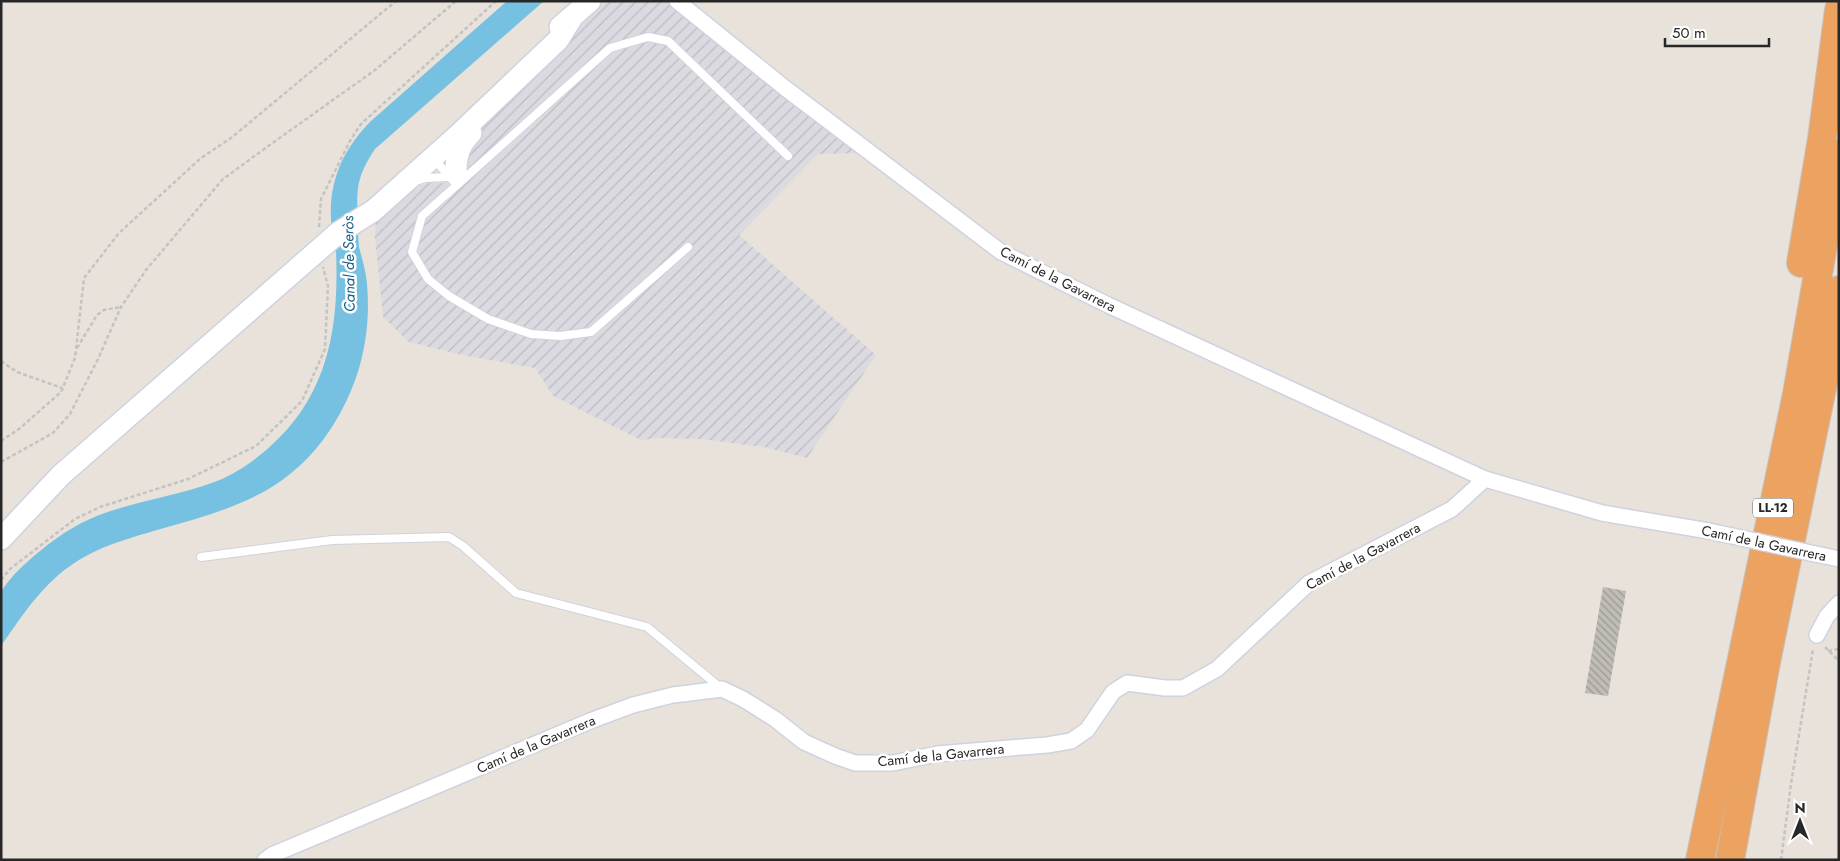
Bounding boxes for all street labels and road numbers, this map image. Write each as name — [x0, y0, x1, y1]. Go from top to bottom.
street label: Camí de la Gavarrera — [997, 241, 1119, 317]
road number: LL-12 — [1753, 498, 1793, 518]
street label: Camí de la Gavarrera — [1302, 517, 1424, 595]
street label: Camí de la Gavarrera — [1700, 520, 1828, 566]
street label: Camí de la Gavarrera — [474, 710, 598, 778]
street label: Camí de la Gavarrera — [877, 738, 1005, 772]

